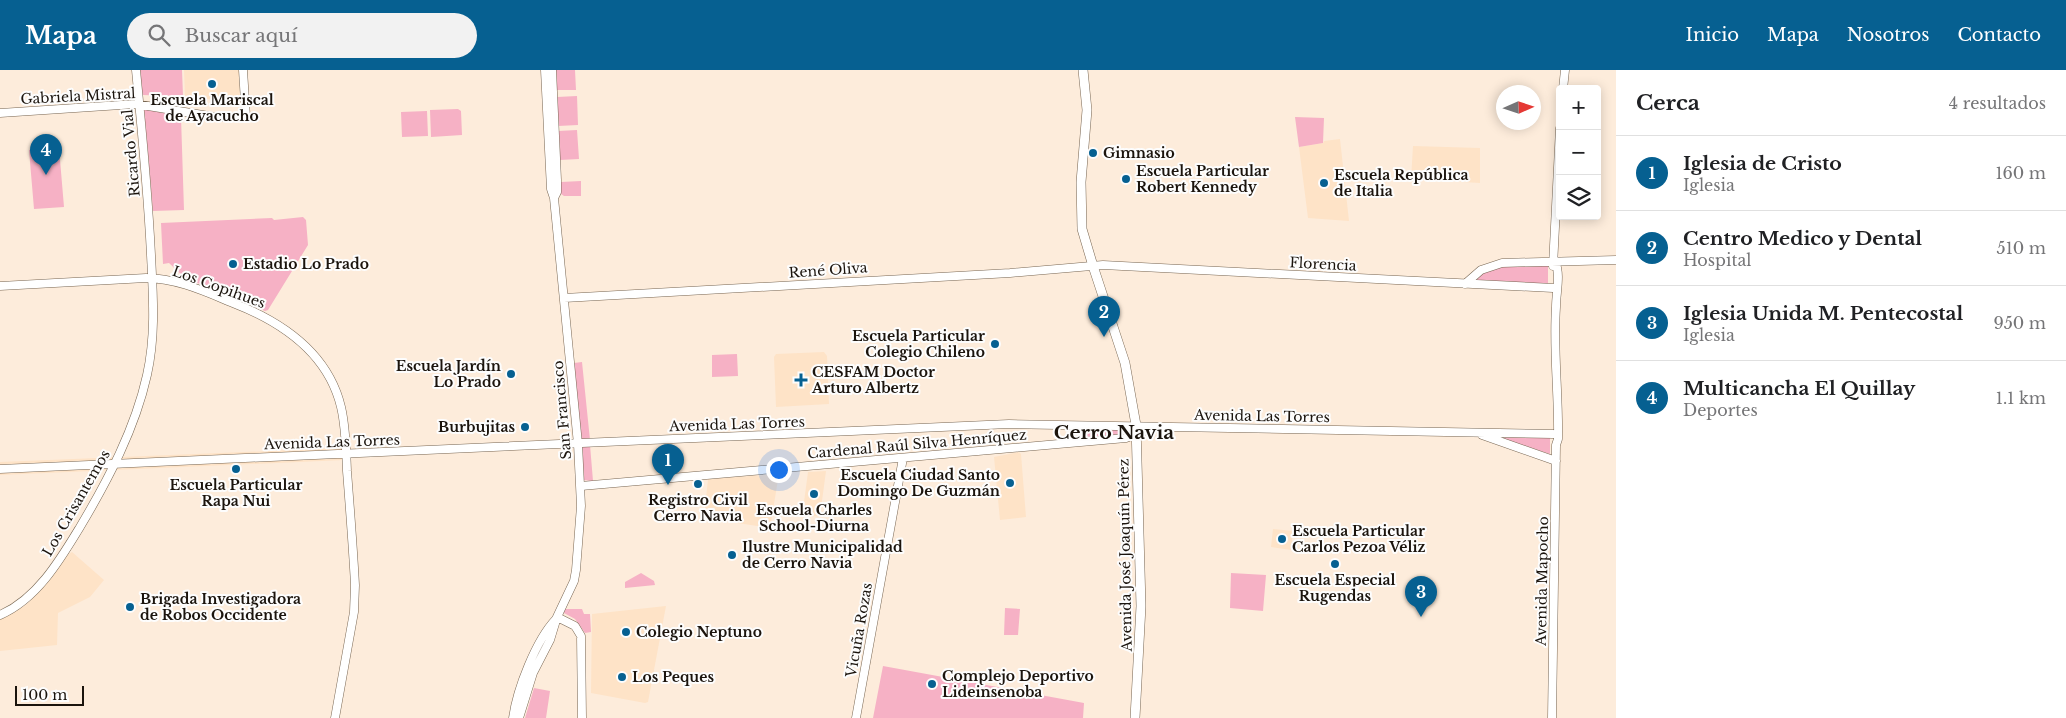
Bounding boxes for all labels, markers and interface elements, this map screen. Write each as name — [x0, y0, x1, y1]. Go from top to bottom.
search box — [127, 13, 477, 58]
text: Mapa — [25, 21, 97, 50]
icon: search — [145, 21, 173, 49]
text: Buscar aquí — [185, 24, 297, 47]
text: Inicio — [1685, 24, 1739, 46]
text: Mapa — [1767, 24, 1819, 46]
text: Nosotros — [1847, 24, 1929, 46]
text: Contacto — [1957, 24, 2041, 46]
marker: Escuela Mariscal de Ayacucho — [206, 78, 218, 90]
street label: Gabriela Mistral — [20, 84, 137, 108]
north arrow — [1496, 85, 1541, 130]
map controls — [1556, 85, 1601, 220]
button: + — [1556, 85, 1601, 130]
text: Cerca — [1636, 90, 1700, 116]
place label: Escuela Mariscal de Ayacucho — [150, 91, 274, 125]
text: 4 resultados — [1949, 93, 2046, 113]
street label: Ricardo Vial — [118, 108, 144, 197]
button: − — [1556, 130, 1601, 175]
pin: 4 — [30, 134, 62, 175]
place label: Gimnasio — [1103, 144, 1175, 162]
marker: Gimnasio — [1087, 147, 1099, 159]
text: Iglesia de Cristo — [1683, 152, 1842, 175]
place label: Escuela Particular Robert Kennedy — [1136, 162, 1269, 196]
text: 1 — [1649, 163, 1655, 183]
text: 160 m — [1995, 163, 2046, 183]
place label: Escuela República de Italia — [1334, 166, 1469, 200]
marker: Escuela Particular Robert Kennedy — [1120, 173, 1132, 185]
button: layers — [1556, 175, 1601, 220]
text: Iglesia — [1683, 175, 1735, 195]
marker: Escuela República de Italia — [1318, 177, 1330, 189]
text: Centro Medico y Dental — [1683, 227, 1922, 250]
text: 2 — [1647, 238, 1657, 258]
text: 510 m — [1997, 238, 2046, 258]
text: Hospital — [1683, 250, 1752, 270]
street label: Florencia — [1289, 253, 1357, 275]
place label: Estadio Lo Prado — [243, 255, 369, 273]
marker: Estadio Lo Prado — [227, 258, 239, 270]
street label: René Oliva — [788, 258, 868, 282]
street label: Los Copihues — [170, 262, 268, 312]
pin: 2 — [1088, 296, 1120, 337]
text: Iglesia Unida M. Pentecostal — [1683, 302, 1963, 325]
text: 3 — [1647, 313, 1657, 333]
text: 950 m — [1993, 313, 2046, 333]
text: Iglesia — [1683, 325, 1735, 345]
place label: Escuela Particular Colegio Chileno — [852, 327, 985, 361]
marker: Escuela Particular Colegio Chileno — [989, 338, 1001, 350]
place label: Escuela Jardín Lo Prado — [396, 357, 501, 391]
street label: San Francisco — [549, 360, 575, 460]
place label: CESFAM Doctor Arturo Albertz — [811, 363, 935, 397]
marker: Escuela Jardín Lo Prado — [505, 368, 517, 380]
marker: CESFAM Doctor Arturo Albertz — [794, 373, 808, 387]
text: Multicancha El Quillay — [1683, 377, 1915, 400]
text: 4 — [1647, 388, 1657, 408]
text: 1.1 km — [1996, 388, 2046, 408]
text: Deportes — [1683, 400, 1758, 420]
street label: Avenida Las Torres — [1193, 406, 1330, 426]
street label: Avenida Las Torres — [668, 413, 805, 435]
place label: Burbujitas — [438, 418, 515, 436]
marker: Burbujitas — [519, 421, 531, 433]
district label: Cerro Navia — [1054, 421, 1174, 444]
street label: Cardenal Raúl Silva Henríquez — [807, 425, 1028, 463]
street label: Avenida Las Torres — [263, 431, 400, 453]
pin: 1 — [652, 444, 684, 485]
street label: Los Crisantemos — [38, 447, 114, 559]
your location — [766, 457, 792, 483]
street label: Avenida José Joaquín Pérez — [1114, 458, 1136, 653]
marker: Escuela Particular Rapa Nui — [230, 463, 242, 475]
place label: Escuela Ciudad Santo Domingo De Guzmán — [837, 466, 1000, 500]
place label: Escuela Particular Rapa Nui — [169, 476, 303, 510]
marker: Escuela Ciudad Santo Domingo De Guzmán — [1004, 477, 1016, 489]
marker: Registro Civil Cerro Navia — [692, 478, 704, 490]
marker: Escuela Charles School-Diurna — [808, 488, 820, 500]
place label: Registro Civil Cerro Navia — [648, 491, 748, 525]
place label: Escuela Charles School-Diurna — [756, 501, 873, 535]
street label: Avenida Mapocho — [1532, 516, 1552, 647]
place label: Escuela Particular Carlos Pezoa Véliz — [1292, 522, 1426, 556]
marker: Escuela Particular Carlos Pezoa Véliz — [1276, 533, 1288, 545]
place label: Ilustre Municipalidad de Cerro Navia — [742, 538, 903, 572]
marker: Ilustre Municipalidad de Cerro Navia — [726, 549, 738, 561]
marker: Escuela Especial Rugendas — [1329, 558, 1341, 570]
place label: Escuela Especial Rugendas — [1274, 571, 1396, 605]
pin: 3 — [1405, 576, 1437, 617]
street label: Vicuña Rozas — [842, 581, 876, 680]
place label: Brigada Investigadora de Robos Occidente — [140, 590, 301, 624]
marker: Brigada Investigadora de Robos Occidente — [124, 601, 136, 613]
place label: Colegio Neptuno — [636, 623, 762, 641]
marker: Colegio Neptuno — [620, 626, 632, 638]
place label: Complejo Deportivo Lideinsenoba — [942, 667, 1094, 701]
place label: Los Peques — [632, 668, 714, 686]
marker: Los Peques — [616, 671, 628, 683]
marker: Complejo Deportivo Lideinsenoba — [926, 678, 938, 690]
scale bar — [15, 683, 84, 706]
text: 100 m — [22, 686, 67, 704]

